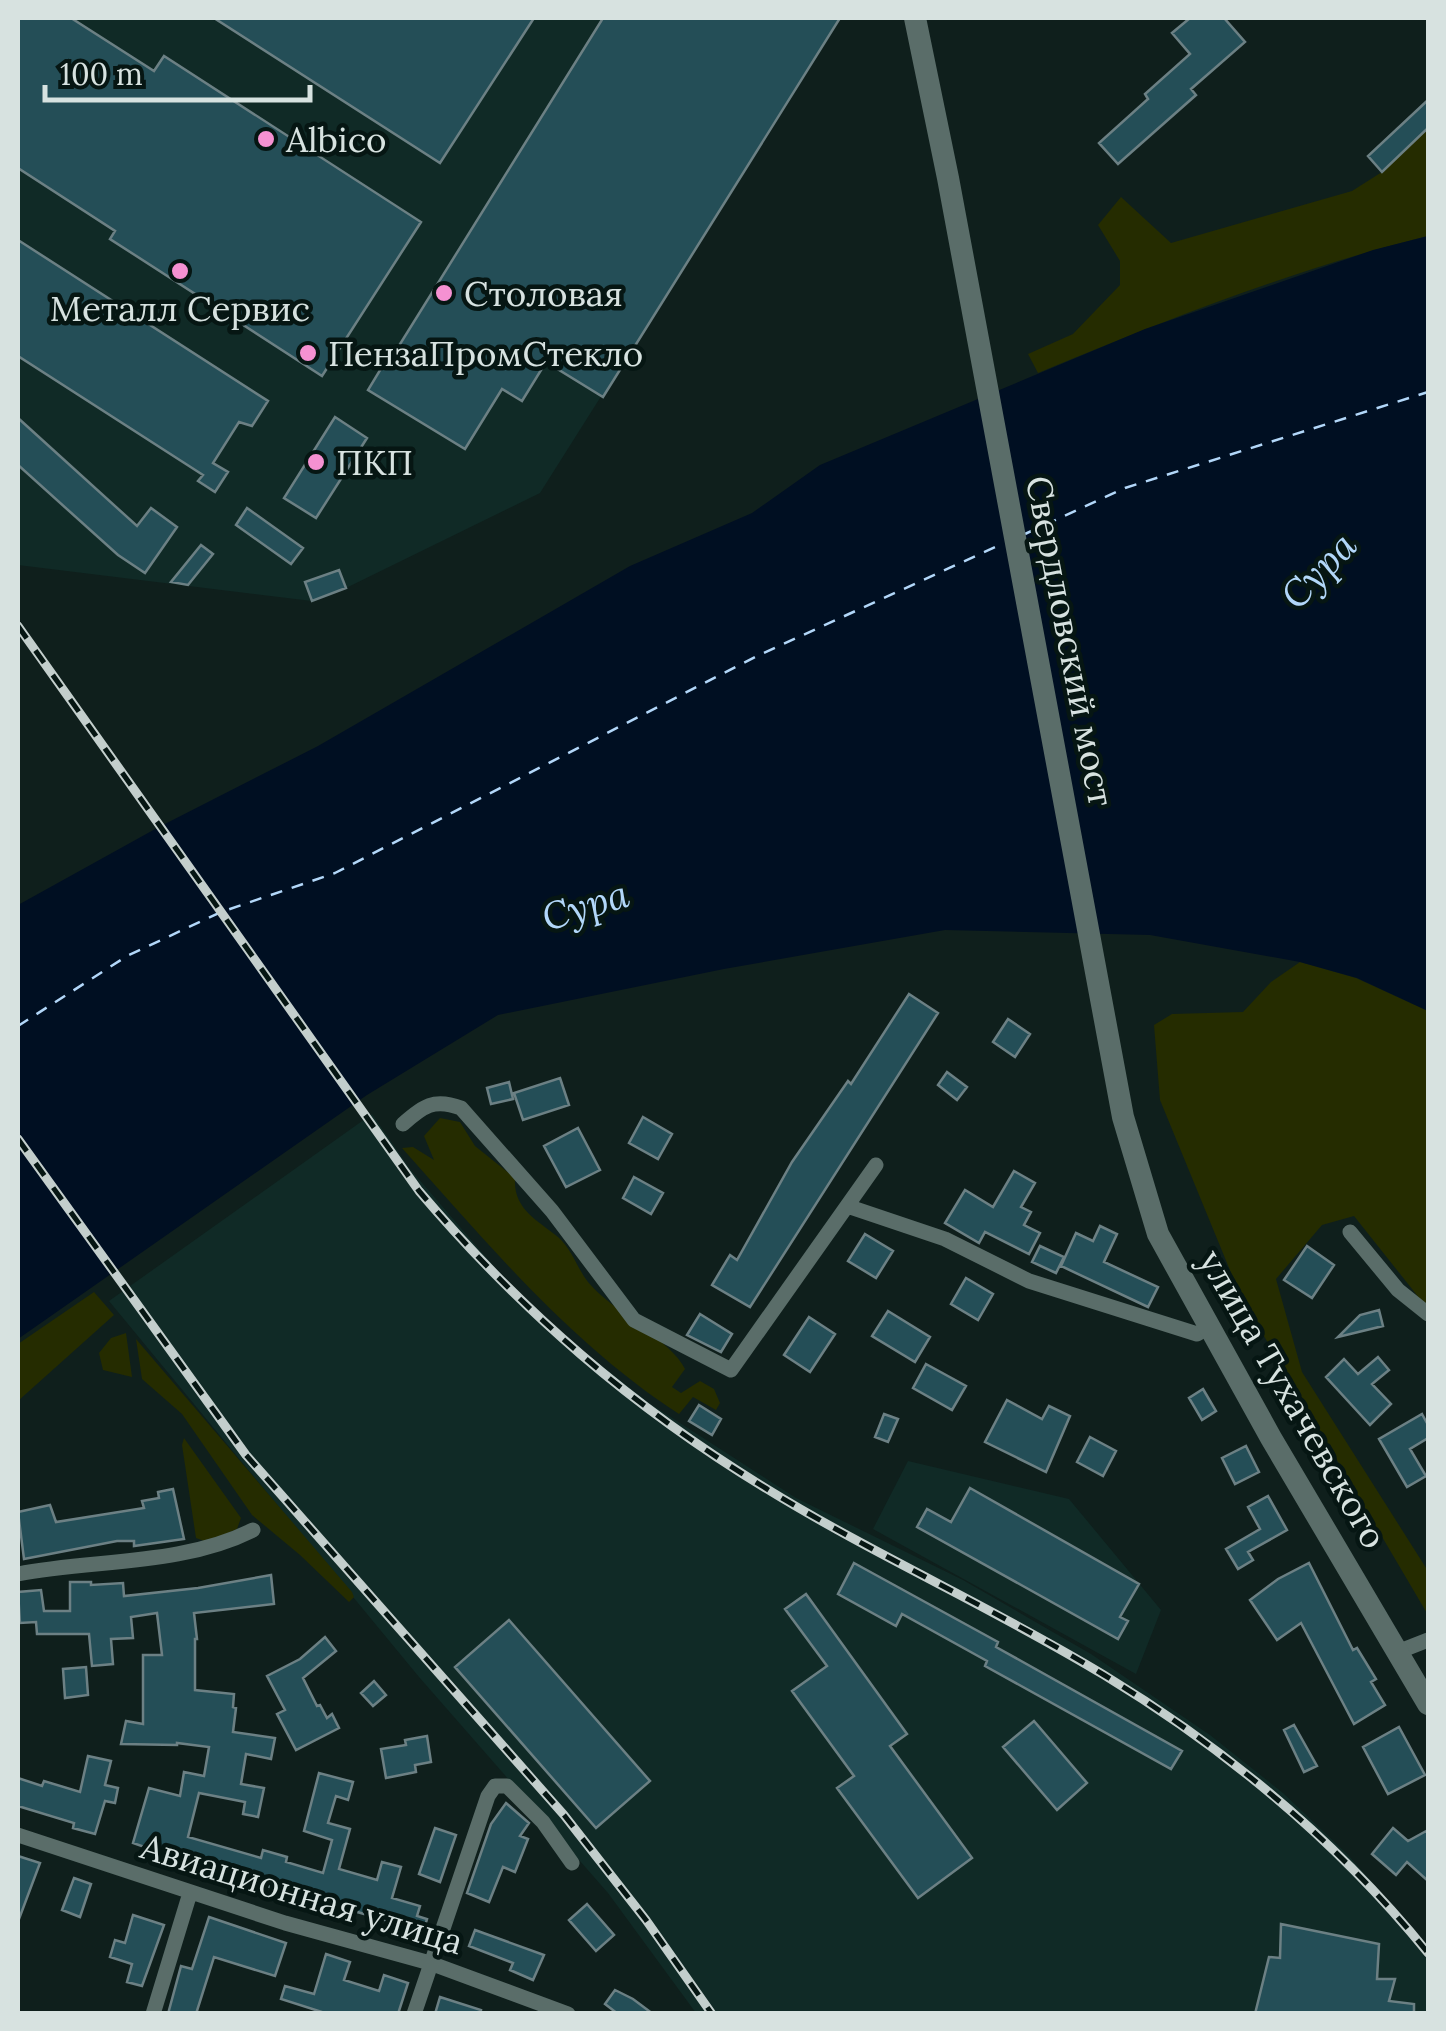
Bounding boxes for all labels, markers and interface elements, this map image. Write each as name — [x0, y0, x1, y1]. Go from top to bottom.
scale bar — [45, 40, 310, 102]
text: 100 m — [60, 55, 143, 93]
place label: Albico — [285, 117, 387, 162]
marker: Albico — [255, 128, 277, 150]
marker: Металл Сервис — [169, 260, 191, 282]
place label: Столовая — [464, 271, 623, 316]
marker: Столовая — [433, 282, 455, 304]
place label: Металл Сервис — [50, 286, 310, 331]
place label: ПензаПромСтекло — [328, 331, 643, 376]
marker: ПензаПромСтекло — [297, 342, 319, 364]
place label: ПКП — [336, 440, 413, 485]
marker: ПКП — [305, 451, 327, 473]
street label: Свердловский мост — [1016, 472, 1124, 810]
water label: Сура — [1270, 522, 1367, 619]
water label: Сура — [536, 869, 635, 942]
street label: улица Тухачевского — [1189, 1242, 1397, 1556]
street label: Авиационная улица — [135, 1823, 469, 1964]

